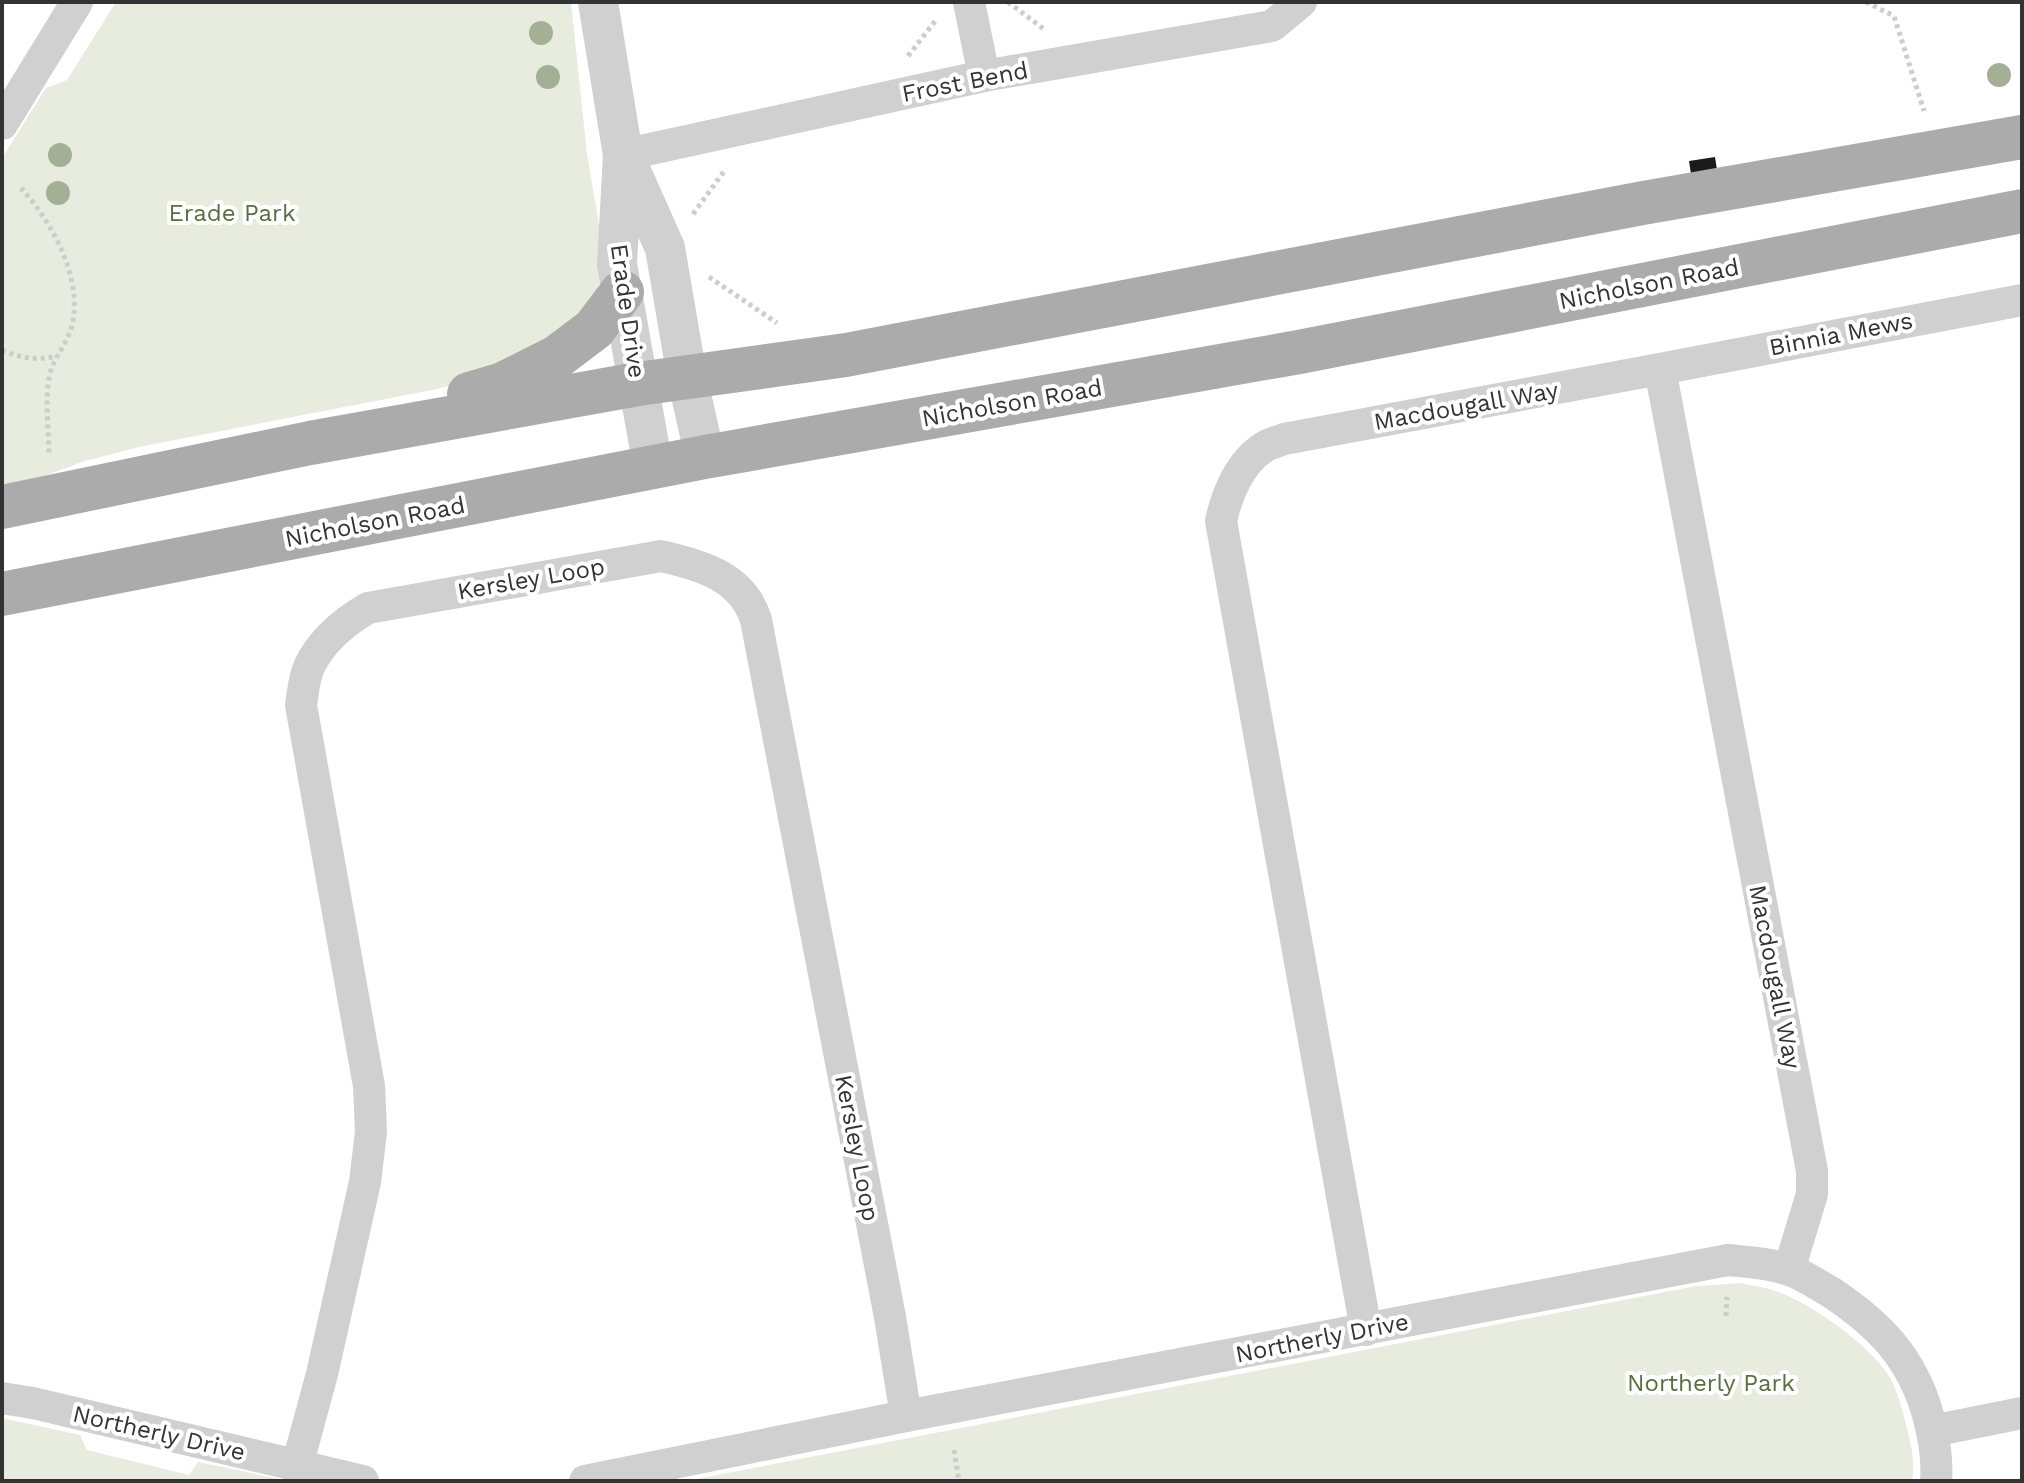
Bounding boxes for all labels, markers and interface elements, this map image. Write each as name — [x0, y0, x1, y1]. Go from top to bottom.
street label: Frost Bend — [900, 56, 1030, 108]
park label: Erade Park — [168, 199, 296, 227]
street label: Erade Drive — [605, 242, 651, 380]
street label: Nicholson Road — [1557, 253, 1741, 315]
street label: Binnia Mews — [1767, 306, 1915, 362]
street label: Nicholson Road — [920, 373, 1104, 433]
street label: Macdougall Way — [1372, 376, 1561, 436]
street label: Nicholson Road — [283, 491, 467, 553]
street label: Kersley Loop — [455, 552, 607, 606]
street label: Macdougall Way — [1743, 883, 1807, 1072]
street label: Kersley Loop — [829, 1072, 885, 1224]
street label: Northerly Drive — [1233, 1307, 1411, 1369]
park label: Northerly Park — [1627, 1369, 1795, 1397]
street label: Northerly Drive — [70, 1400, 248, 1466]

